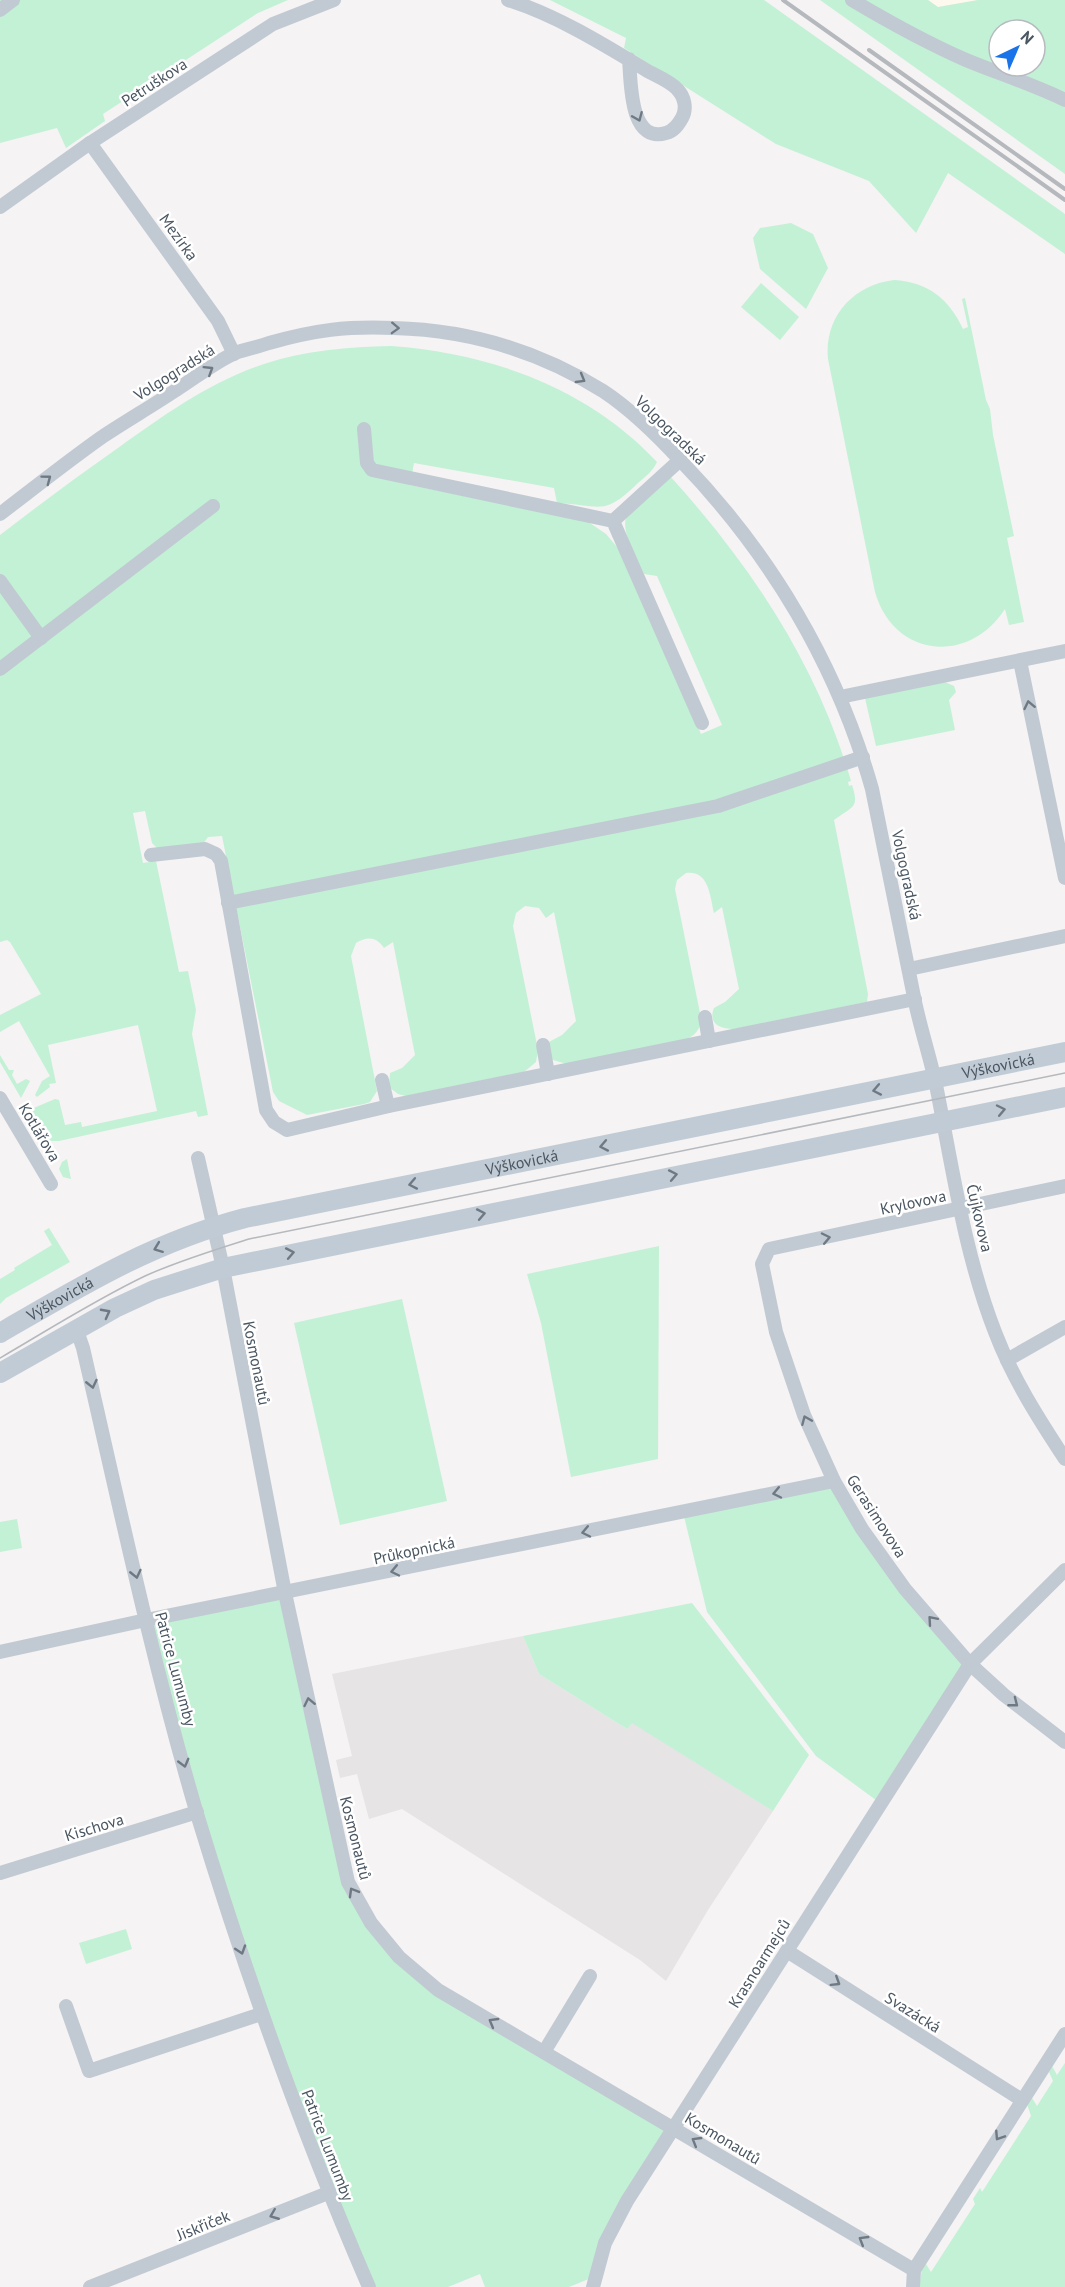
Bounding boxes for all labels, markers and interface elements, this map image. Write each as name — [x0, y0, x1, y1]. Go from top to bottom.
north arrow — [987, 18, 1047, 78]
text: N — [1017, 26, 1038, 48]
street label: Petruškova — [117, 53, 191, 111]
one-way arrow — [631, 110, 643, 121]
street label: Mezírka — [155, 210, 203, 264]
one-way arrow — [391, 321, 400, 334]
street label: Volgogradská — [129, 339, 218, 405]
one-way arrow — [202, 366, 213, 377]
one-way arrow — [575, 372, 585, 383]
street label: Volgogradská — [630, 390, 711, 469]
one-way arrow — [40, 475, 51, 486]
one-way arrow — [1023, 700, 1036, 710]
street label: Volgogradská — [887, 827, 926, 922]
street label: Výškovická — [959, 1048, 1036, 1083]
one-way arrow — [873, 1083, 883, 1096]
street label: Kotlářova — [15, 1099, 65, 1165]
one-way arrow — [996, 1104, 1006, 1117]
one-way arrow — [599, 1139, 609, 1152]
street label: Výškovická — [483, 1145, 560, 1179]
one-way arrow — [667, 1170, 677, 1183]
one-way arrow — [408, 1177, 418, 1190]
street label: Čujkovova — [962, 1182, 998, 1254]
street label: Krylovova — [878, 1185, 948, 1219]
one-way arrow — [476, 1208, 486, 1221]
one-way arrow — [821, 1232, 831, 1245]
one-way arrow — [154, 1241, 165, 1253]
one-way arrow — [285, 1247, 295, 1260]
street label: Výškovická — [22, 1272, 97, 1326]
one-way arrow — [99, 1309, 110, 1320]
street label: Kosmonautů — [239, 1319, 275, 1407]
one-way arrow — [84, 1379, 97, 1389]
one-way arrow — [801, 1415, 813, 1426]
street label: Gerasimovova — [843, 1471, 911, 1561]
one-way arrow — [772, 1486, 782, 1499]
one-way arrow — [581, 1525, 591, 1538]
street label: Průkopnická — [371, 1532, 457, 1568]
one-way arrow — [390, 1564, 400, 1577]
one-way arrow — [128, 1569, 141, 1579]
street label: Patrice Lumumby — [151, 1610, 201, 1729]
one-way arrow — [928, 1616, 939, 1627]
one-way arrow — [1007, 1695, 1018, 1706]
one-way arrow — [303, 1698, 316, 1708]
one-way arrow — [177, 1757, 189, 1768]
street label: Kosmonautů — [336, 1794, 376, 1882]
street label: Kischova — [62, 1809, 126, 1845]
one-way arrow — [349, 1888, 360, 1898]
street label: Krasnoarmejců — [724, 1915, 794, 2011]
one-way arrow — [233, 1944, 246, 1955]
one-way arrow — [829, 1975, 840, 1986]
street label: Svazácká — [881, 1987, 945, 2037]
one-way arrow — [489, 2018, 499, 2029]
street label: Patrice Lumumby — [298, 2086, 359, 2204]
street label: Kosmonautů — [681, 2107, 765, 2169]
one-way arrow — [995, 2130, 1007, 2140]
one-way arrow — [692, 2136, 702, 2148]
street label: Jiskřiček — [172, 2205, 233, 2245]
one-way arrow — [269, 2208, 280, 2220]
one-way arrow — [859, 2236, 869, 2248]

